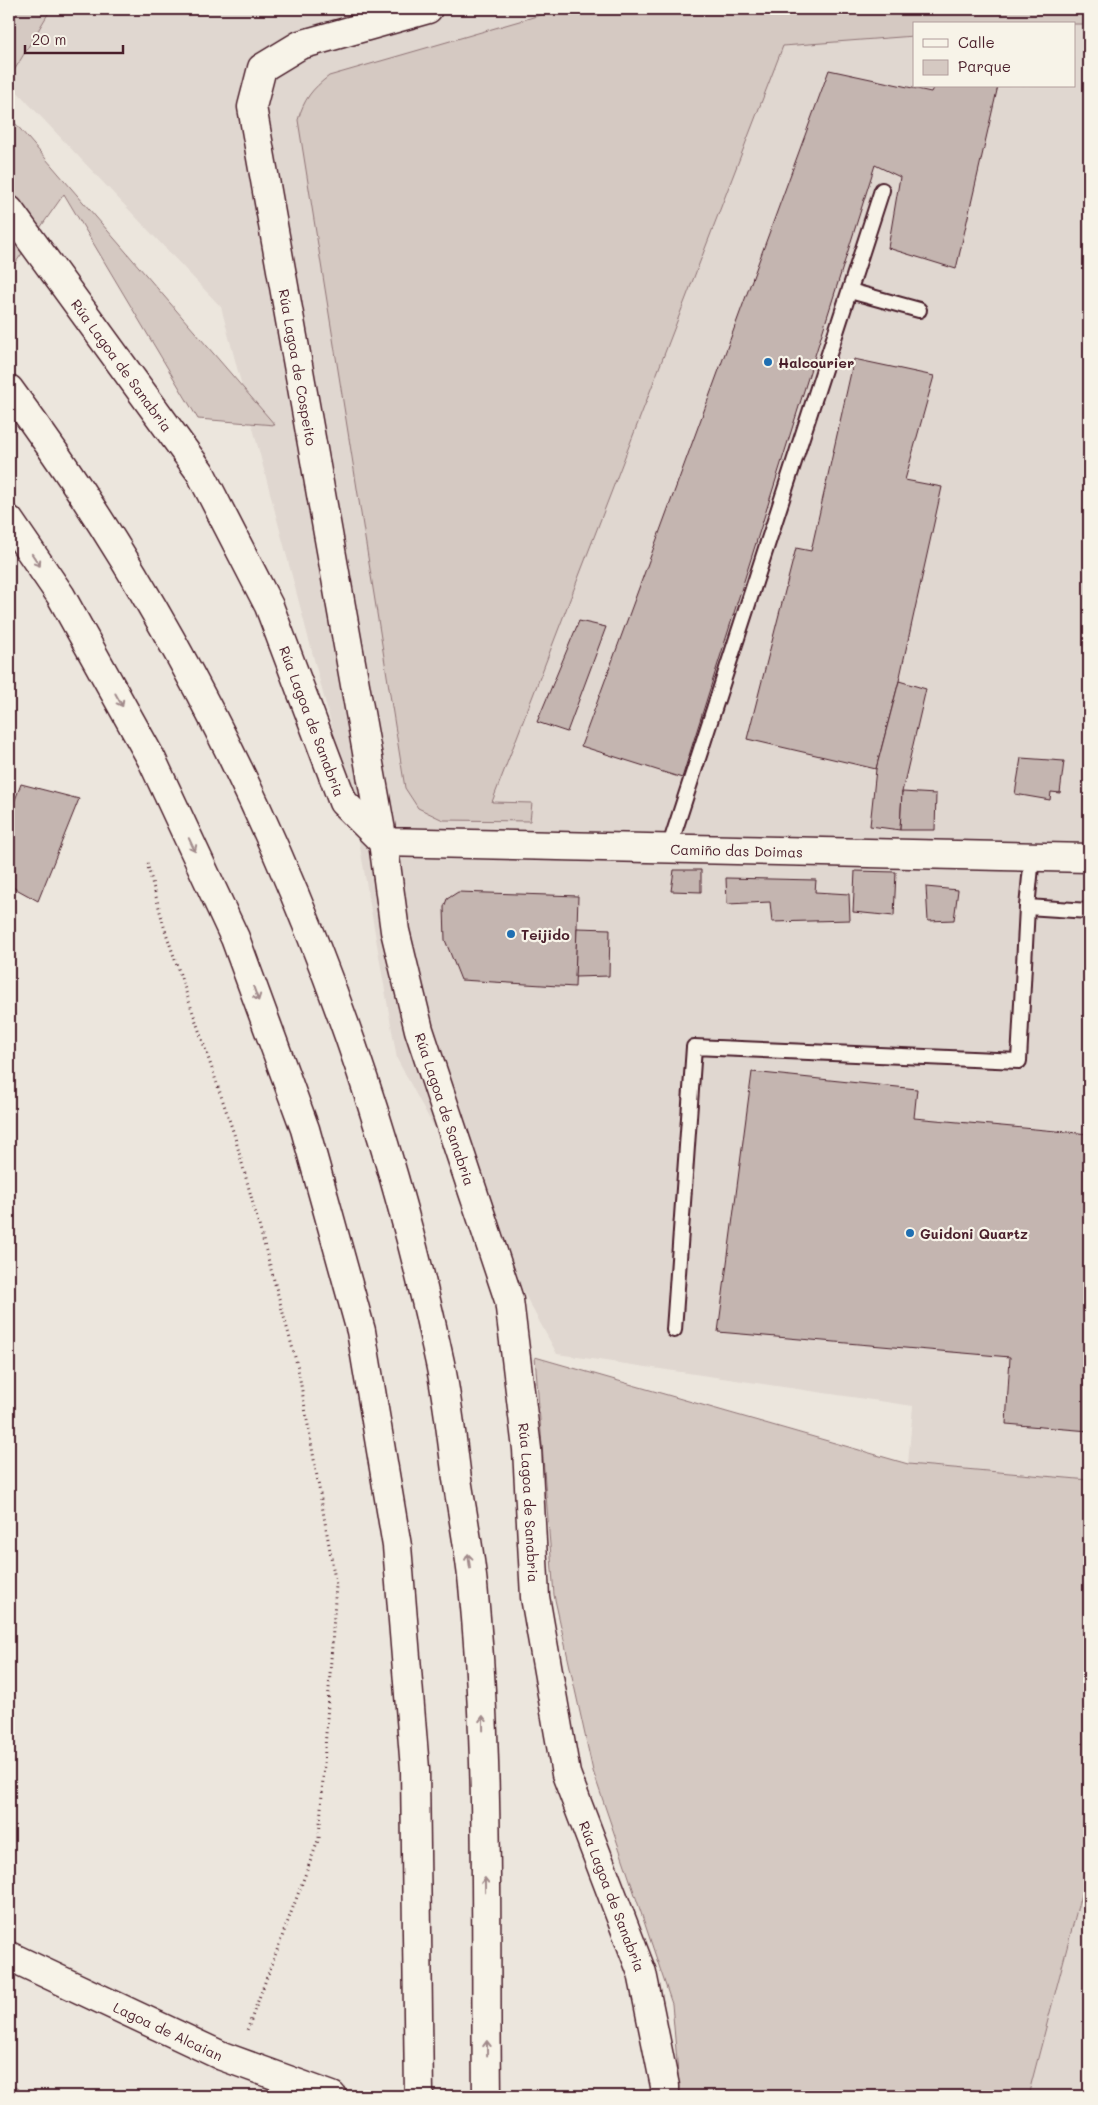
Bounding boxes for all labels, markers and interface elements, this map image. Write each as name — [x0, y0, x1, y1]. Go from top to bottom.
scale bar — [25, 22, 122, 54]
legend — [913, 22, 1076, 88]
text: 20 m — [32, 29, 66, 49]
text: Calle — [958, 32, 995, 52]
text: Parque — [958, 56, 1011, 76]
street label: Rúa Lagoa de Cospeito — [275, 287, 322, 447]
street label: Rúa Lagoa de Sanabria — [67, 295, 177, 435]
place label: Halcourier — [778, 353, 854, 372]
marker: Halcourier — [762, 356, 774, 368]
one-way arrow — [31, 553, 41, 567]
street label: Rúa Lagoa de Sanabria — [275, 643, 350, 799]
one-way arrow — [114, 693, 124, 708]
one-way arrow — [188, 837, 197, 852]
street label: Camiño das Doimas — [670, 839, 803, 861]
place label: Teijido — [521, 925, 570, 944]
marker: Teijido — [505, 928, 517, 940]
one-way arrow — [252, 986, 261, 1002]
street label: Rúa Lagoa de Sanabria — [411, 1030, 480, 1188]
place label: Guidoni Quartz — [920, 1224, 1028, 1243]
marker: Guidoni Quartz — [904, 1227, 916, 1239]
street label: Rúa Lagoa de Sanabria — [514, 1422, 544, 1583]
one-way arrow — [464, 1553, 474, 1569]
one-way arrow — [478, 1715, 488, 1731]
street label: Rúa Lagoa de Sanabria — [575, 1818, 650, 1974]
one-way arrow — [480, 1877, 490, 1894]
street label: Lagoa de Alcaian — [111, 1997, 226, 2065]
one-way arrow — [482, 2040, 492, 2056]

